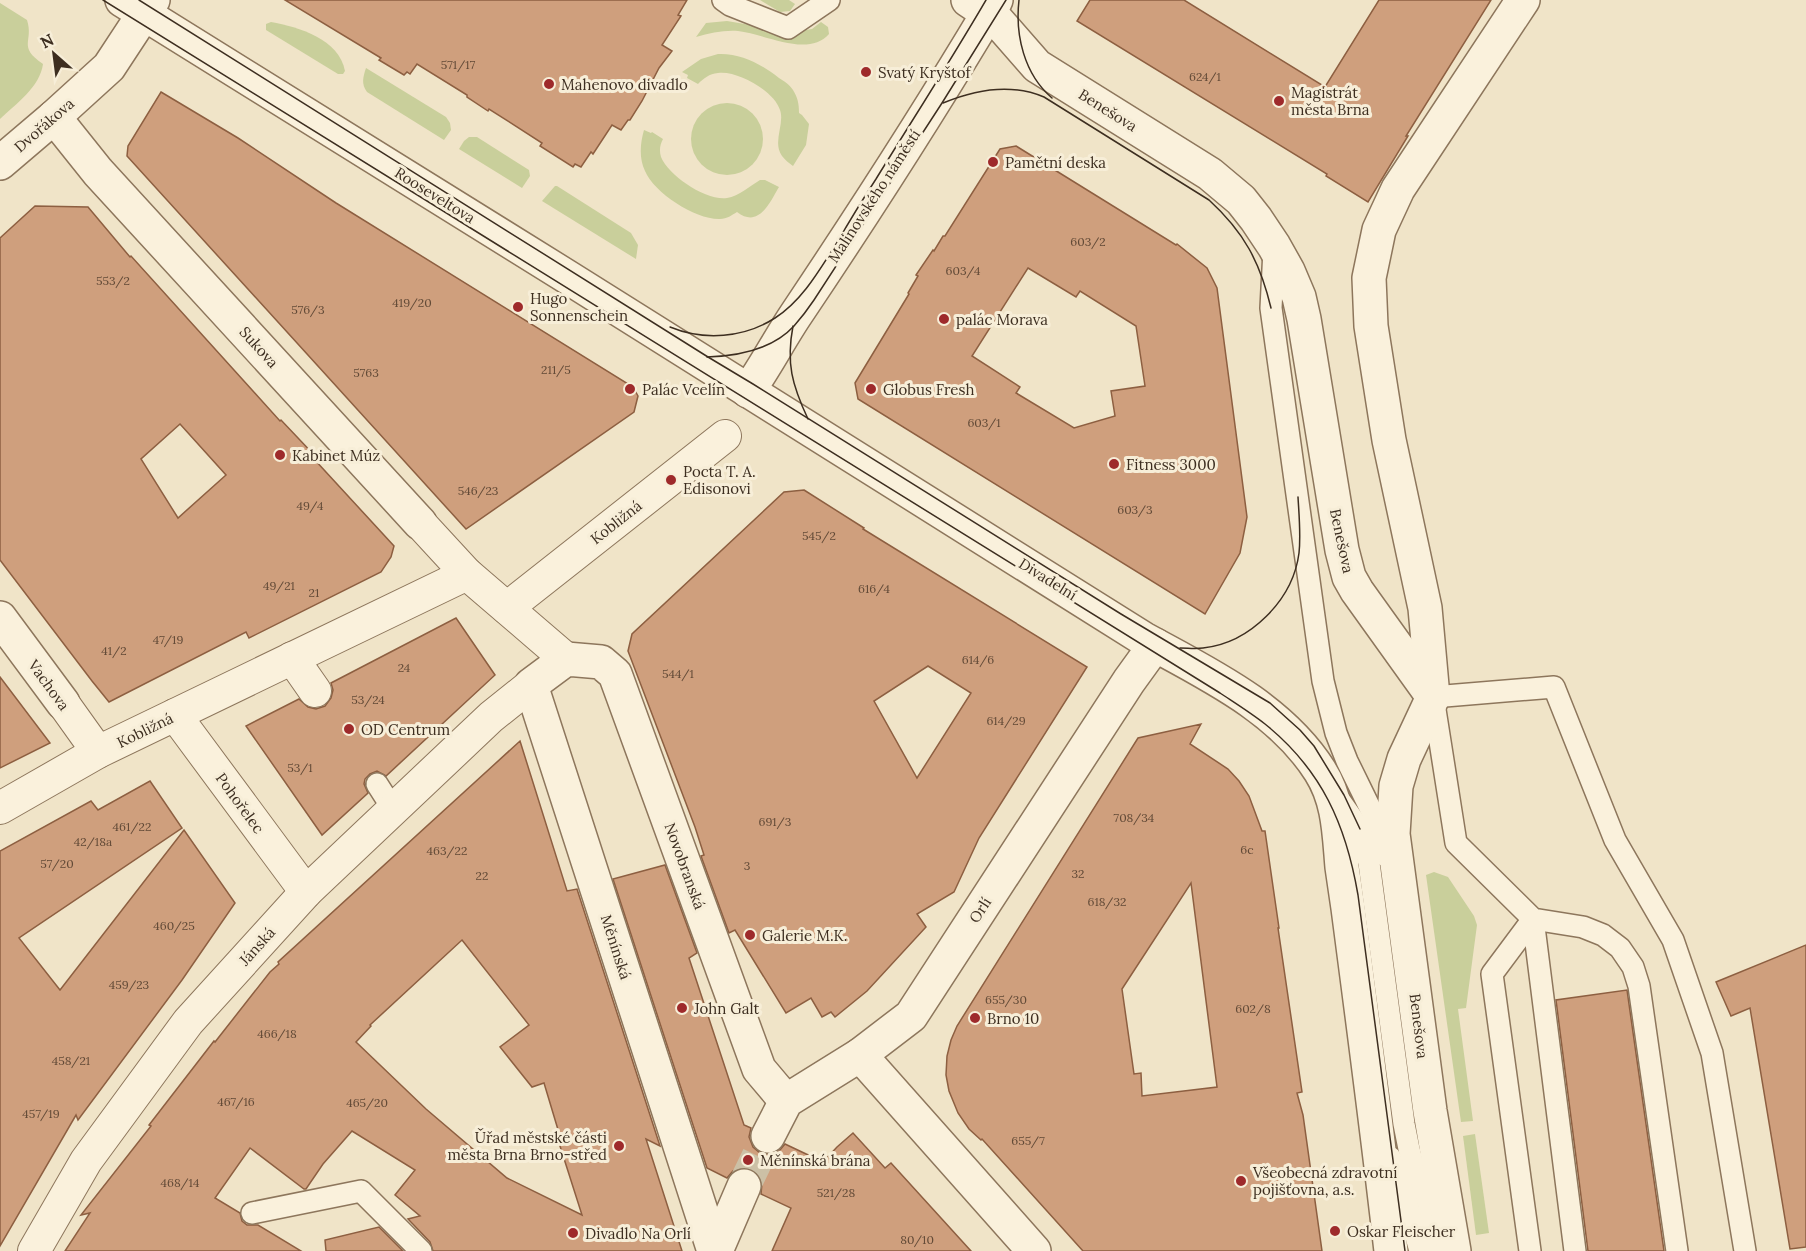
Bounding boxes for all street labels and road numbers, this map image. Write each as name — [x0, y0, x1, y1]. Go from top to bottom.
street label: Benešova — [1075, 85, 1141, 136]
street label: Dvořákova — [10, 94, 78, 156]
street label: Malinovského náměstí — [824, 126, 924, 266]
street label: Rooseveltova — [391, 163, 479, 227]
street label: Sukova — [235, 322, 283, 372]
street label: Kobližná — [586, 496, 646, 548]
street label: Benešova — [1326, 507, 1358, 575]
street label: Divadelní — [1015, 554, 1081, 604]
street label: Vachova — [24, 655, 74, 714]
street label: Kobližná — [114, 708, 176, 752]
street label: Pohořelec — [212, 769, 268, 837]
street label: Novobranská — [661, 820, 710, 912]
street label: Orlí — [965, 894, 995, 926]
street label: Měnínská — [597, 912, 635, 982]
street label: Jánská — [234, 923, 279, 970]
street label: Benešova — [1406, 992, 1432, 1060]

